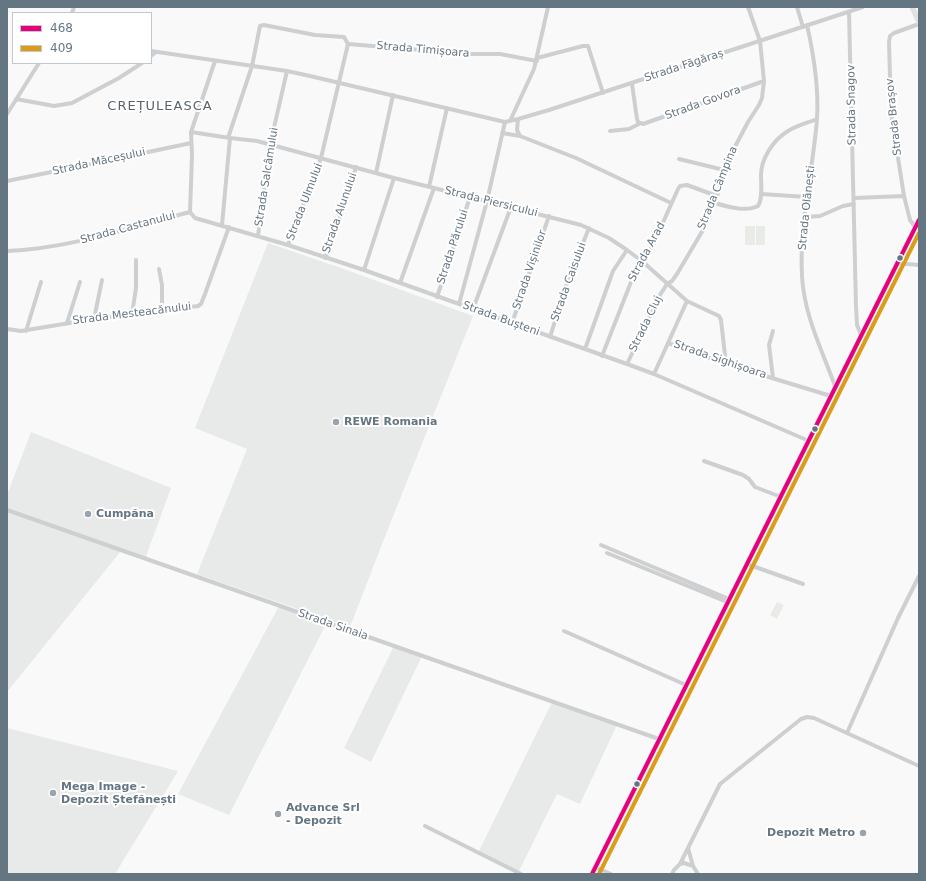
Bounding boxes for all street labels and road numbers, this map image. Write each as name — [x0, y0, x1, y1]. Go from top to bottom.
street label: Strada Timișoara — [376, 39, 470, 61]
street label: Strada Făgăraș — [643, 47, 725, 85]
street label: Strada Snagov — [845, 65, 859, 145]
street label: Strada Brașov — [883, 78, 905, 156]
street label: Strada Govora — [663, 83, 743, 123]
street label: Strada Salcâmului — [253, 127, 281, 227]
street label: Strada Câmpina — [695, 144, 741, 232]
street label: Strada Măceșului — [51, 146, 147, 178]
street label: Strada Ulmului — [284, 162, 326, 242]
street label: Strada Olănești — [796, 165, 818, 251]
street label: Strada Alunului — [320, 171, 360, 255]
street label: Strada Piersicului — [443, 184, 539, 220]
street label: Strada Părului — [435, 208, 471, 286]
street label: Strada Castanului — [79, 209, 177, 247]
street label: Strada Arad — [626, 220, 668, 284]
street label: Strada Vișinilor — [510, 228, 550, 312]
street label: Strada Caisului — [549, 241, 589, 323]
street label: Strada Cluj — [627, 294, 665, 354]
street label: Strada Bușteni — [461, 299, 541, 339]
street label: Strada Mesteacănului — [72, 300, 192, 328]
street label: Strada Sighișoara — [672, 338, 768, 382]
street label: Strada Sinaia — [296, 607, 370, 643]

